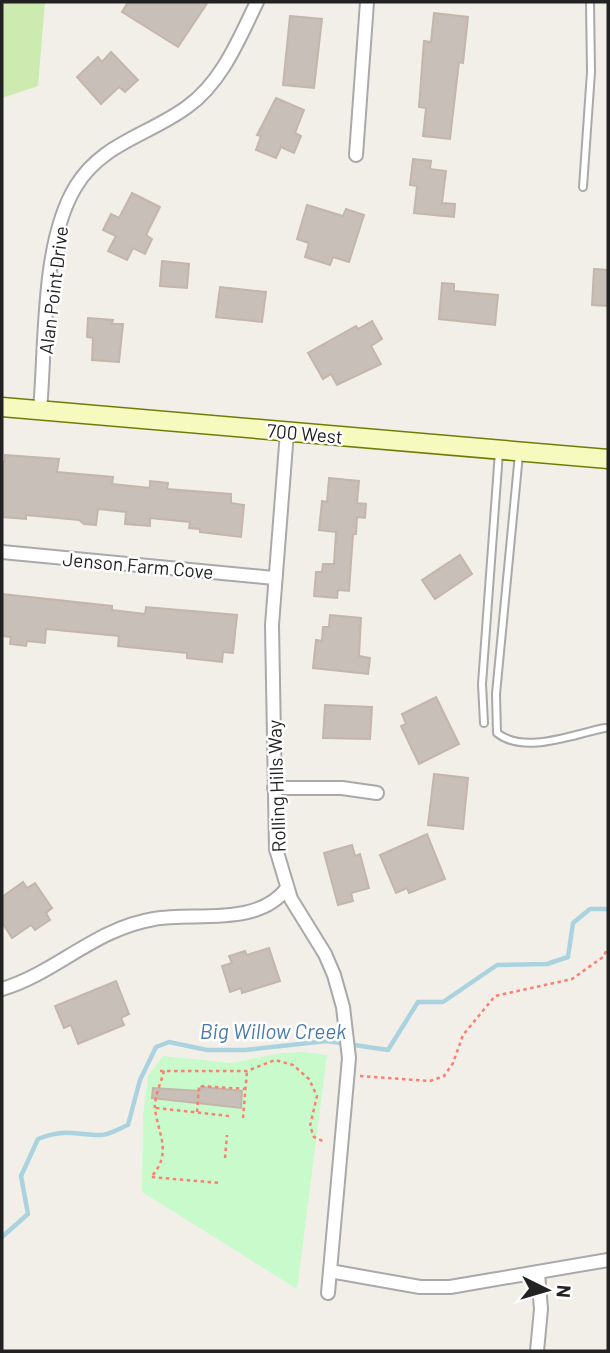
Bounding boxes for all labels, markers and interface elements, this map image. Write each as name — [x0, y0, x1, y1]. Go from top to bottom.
street label: Alan Point Drive — [34, 225, 72, 355]
street label: 700 West — [266, 418, 344, 448]
street label: Jenson Farm Cove — [62, 547, 214, 583]
street label: Rolling Hills Way — [262, 719, 290, 853]
water label: Big Willow Creek — [200, 1018, 347, 1043]
north arrow — [512, 1255, 582, 1325]
text: N — [552, 1284, 576, 1299]

